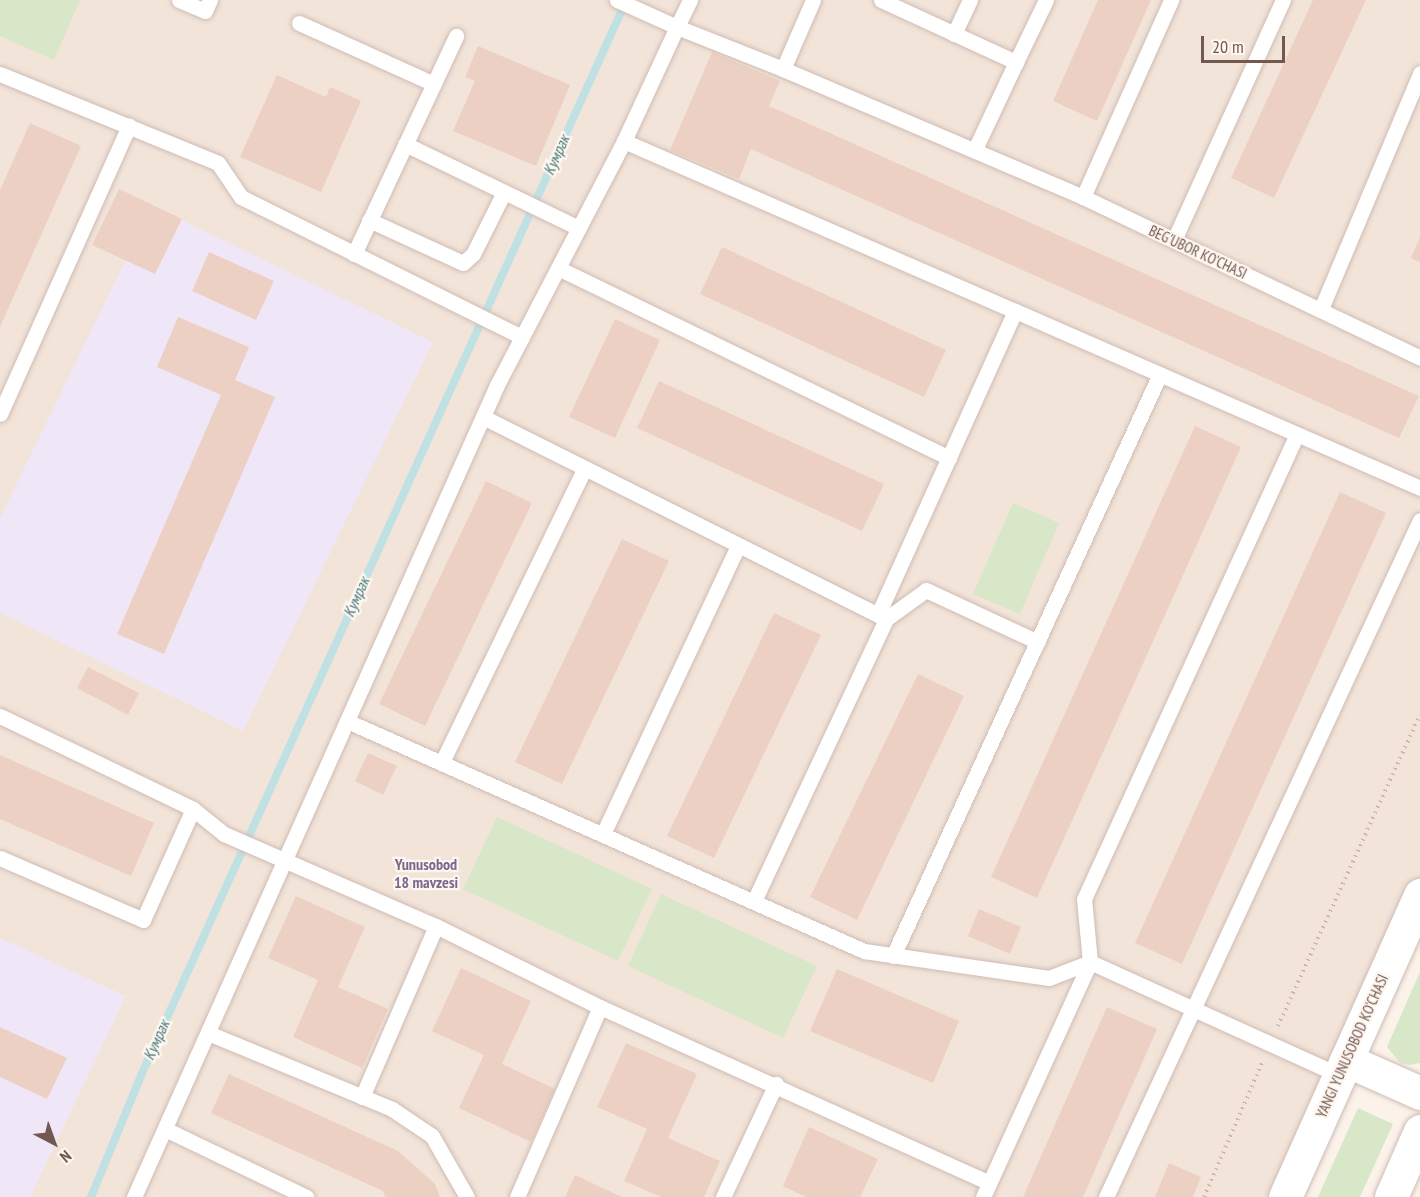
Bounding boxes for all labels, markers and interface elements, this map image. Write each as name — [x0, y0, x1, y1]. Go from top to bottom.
scale bar — [1204, 24, 1288, 62]
text: 20 m — [1212, 35, 1244, 58]
water label: Кумрак — [539, 132, 573, 178]
street label: BEG'UBOR KO'CHASI — [1146, 221, 1250, 283]
water label: Кумрак — [339, 574, 373, 620]
district label: Yunusobod 18 mavzesi — [394, 854, 458, 892]
street label: YANGI YUNUSOBOD KO'CHASI — [1312, 971, 1392, 1121]
water label: Кумрак — [139, 1017, 173, 1063]
north arrow — [24, 1113, 84, 1173]
text: N — [56, 1146, 76, 1167]

